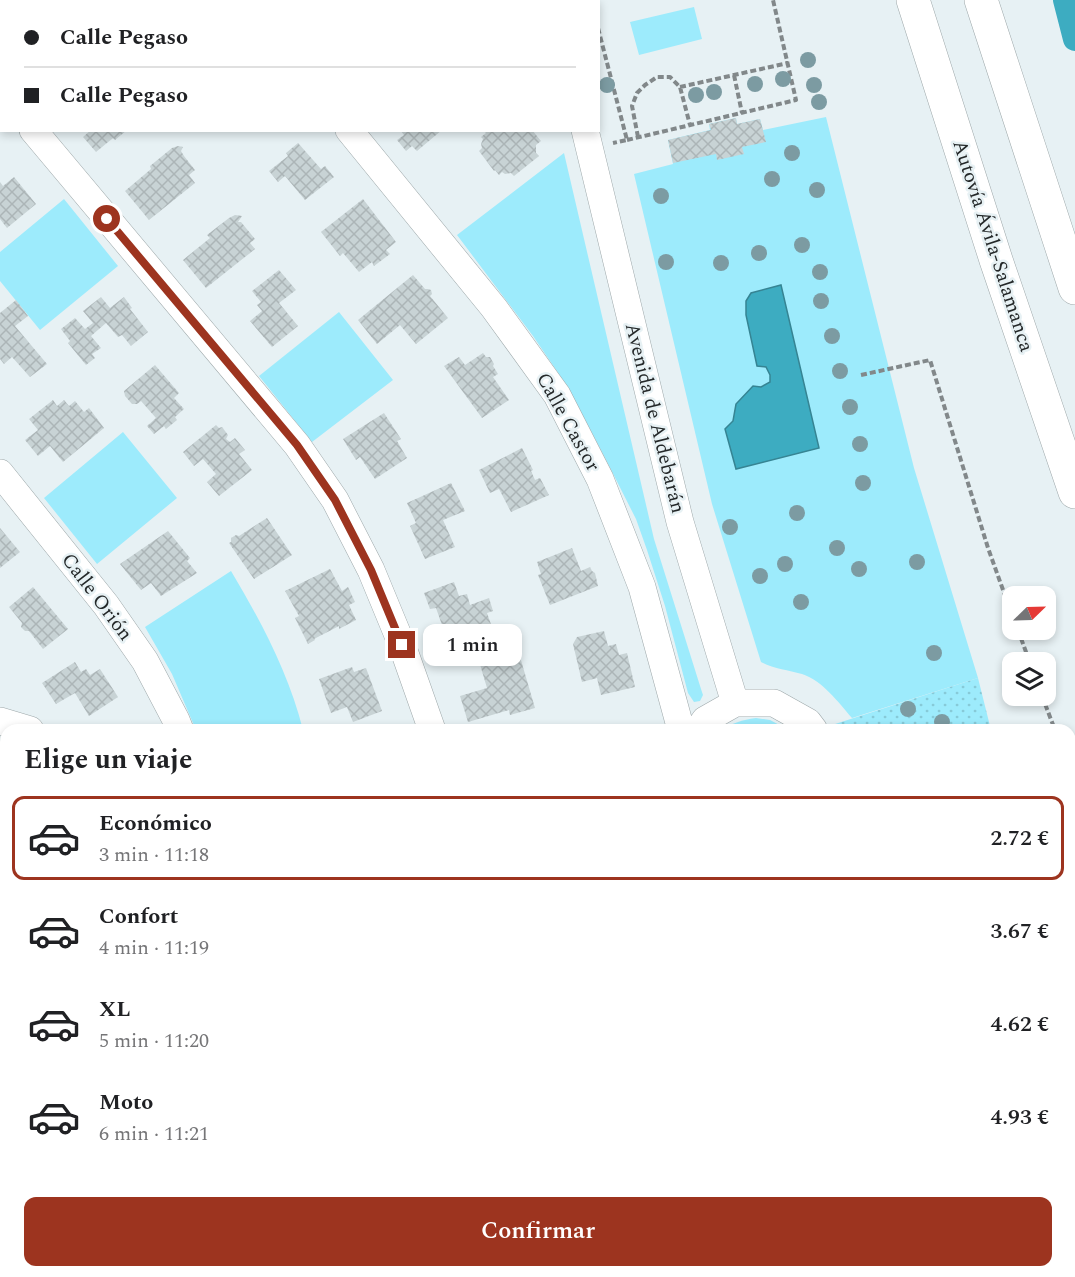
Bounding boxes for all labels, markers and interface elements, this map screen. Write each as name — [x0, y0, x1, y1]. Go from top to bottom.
text: Calle Pegaso — [60, 21, 188, 54]
text: Calle Pegaso — [60, 79, 188, 112]
street label: Autovía Ávila-Salamanca — [945, 136, 1042, 356]
route start — [93, 205, 120, 232]
street label: Avenida de Aldebarán — [617, 320, 693, 516]
street label: Calle Castor — [528, 367, 608, 477]
street label: Calle Orión — [54, 547, 140, 647]
north arrow — [1002, 586, 1056, 640]
map controls — [1002, 586, 1056, 706]
callout: 1 min — [423, 624, 522, 666]
text: 1 min — [447, 630, 498, 660]
route end — [388, 631, 415, 658]
button: layers — [1002, 652, 1056, 706]
text: Elige un viaje — [24, 739, 192, 781]
text: Económico — [99, 807, 212, 840]
icon: car — [27, 811, 81, 865]
text: 2.72 € — [991, 822, 1049, 855]
text: 3 min · 11:18 — [99, 840, 209, 870]
text: Confort — [99, 900, 178, 933]
icon: car — [27, 904, 81, 958]
text: 3.67 € — [991, 915, 1049, 948]
text: 4 min · 11:19 — [99, 933, 209, 963]
text: XL — [99, 993, 130, 1026]
icon: car — [27, 997, 81, 1051]
text: 4.62 € — [991, 1008, 1049, 1041]
text: 5 min · 11:20 — [99, 1026, 209, 1056]
text: Moto — [99, 1086, 153, 1119]
icon: car — [27, 1090, 81, 1144]
text: 4.93 € — [991, 1101, 1049, 1134]
text: 6 min · 11:21 — [99, 1119, 209, 1149]
button: Confirmar — [24, 1197, 1052, 1266]

